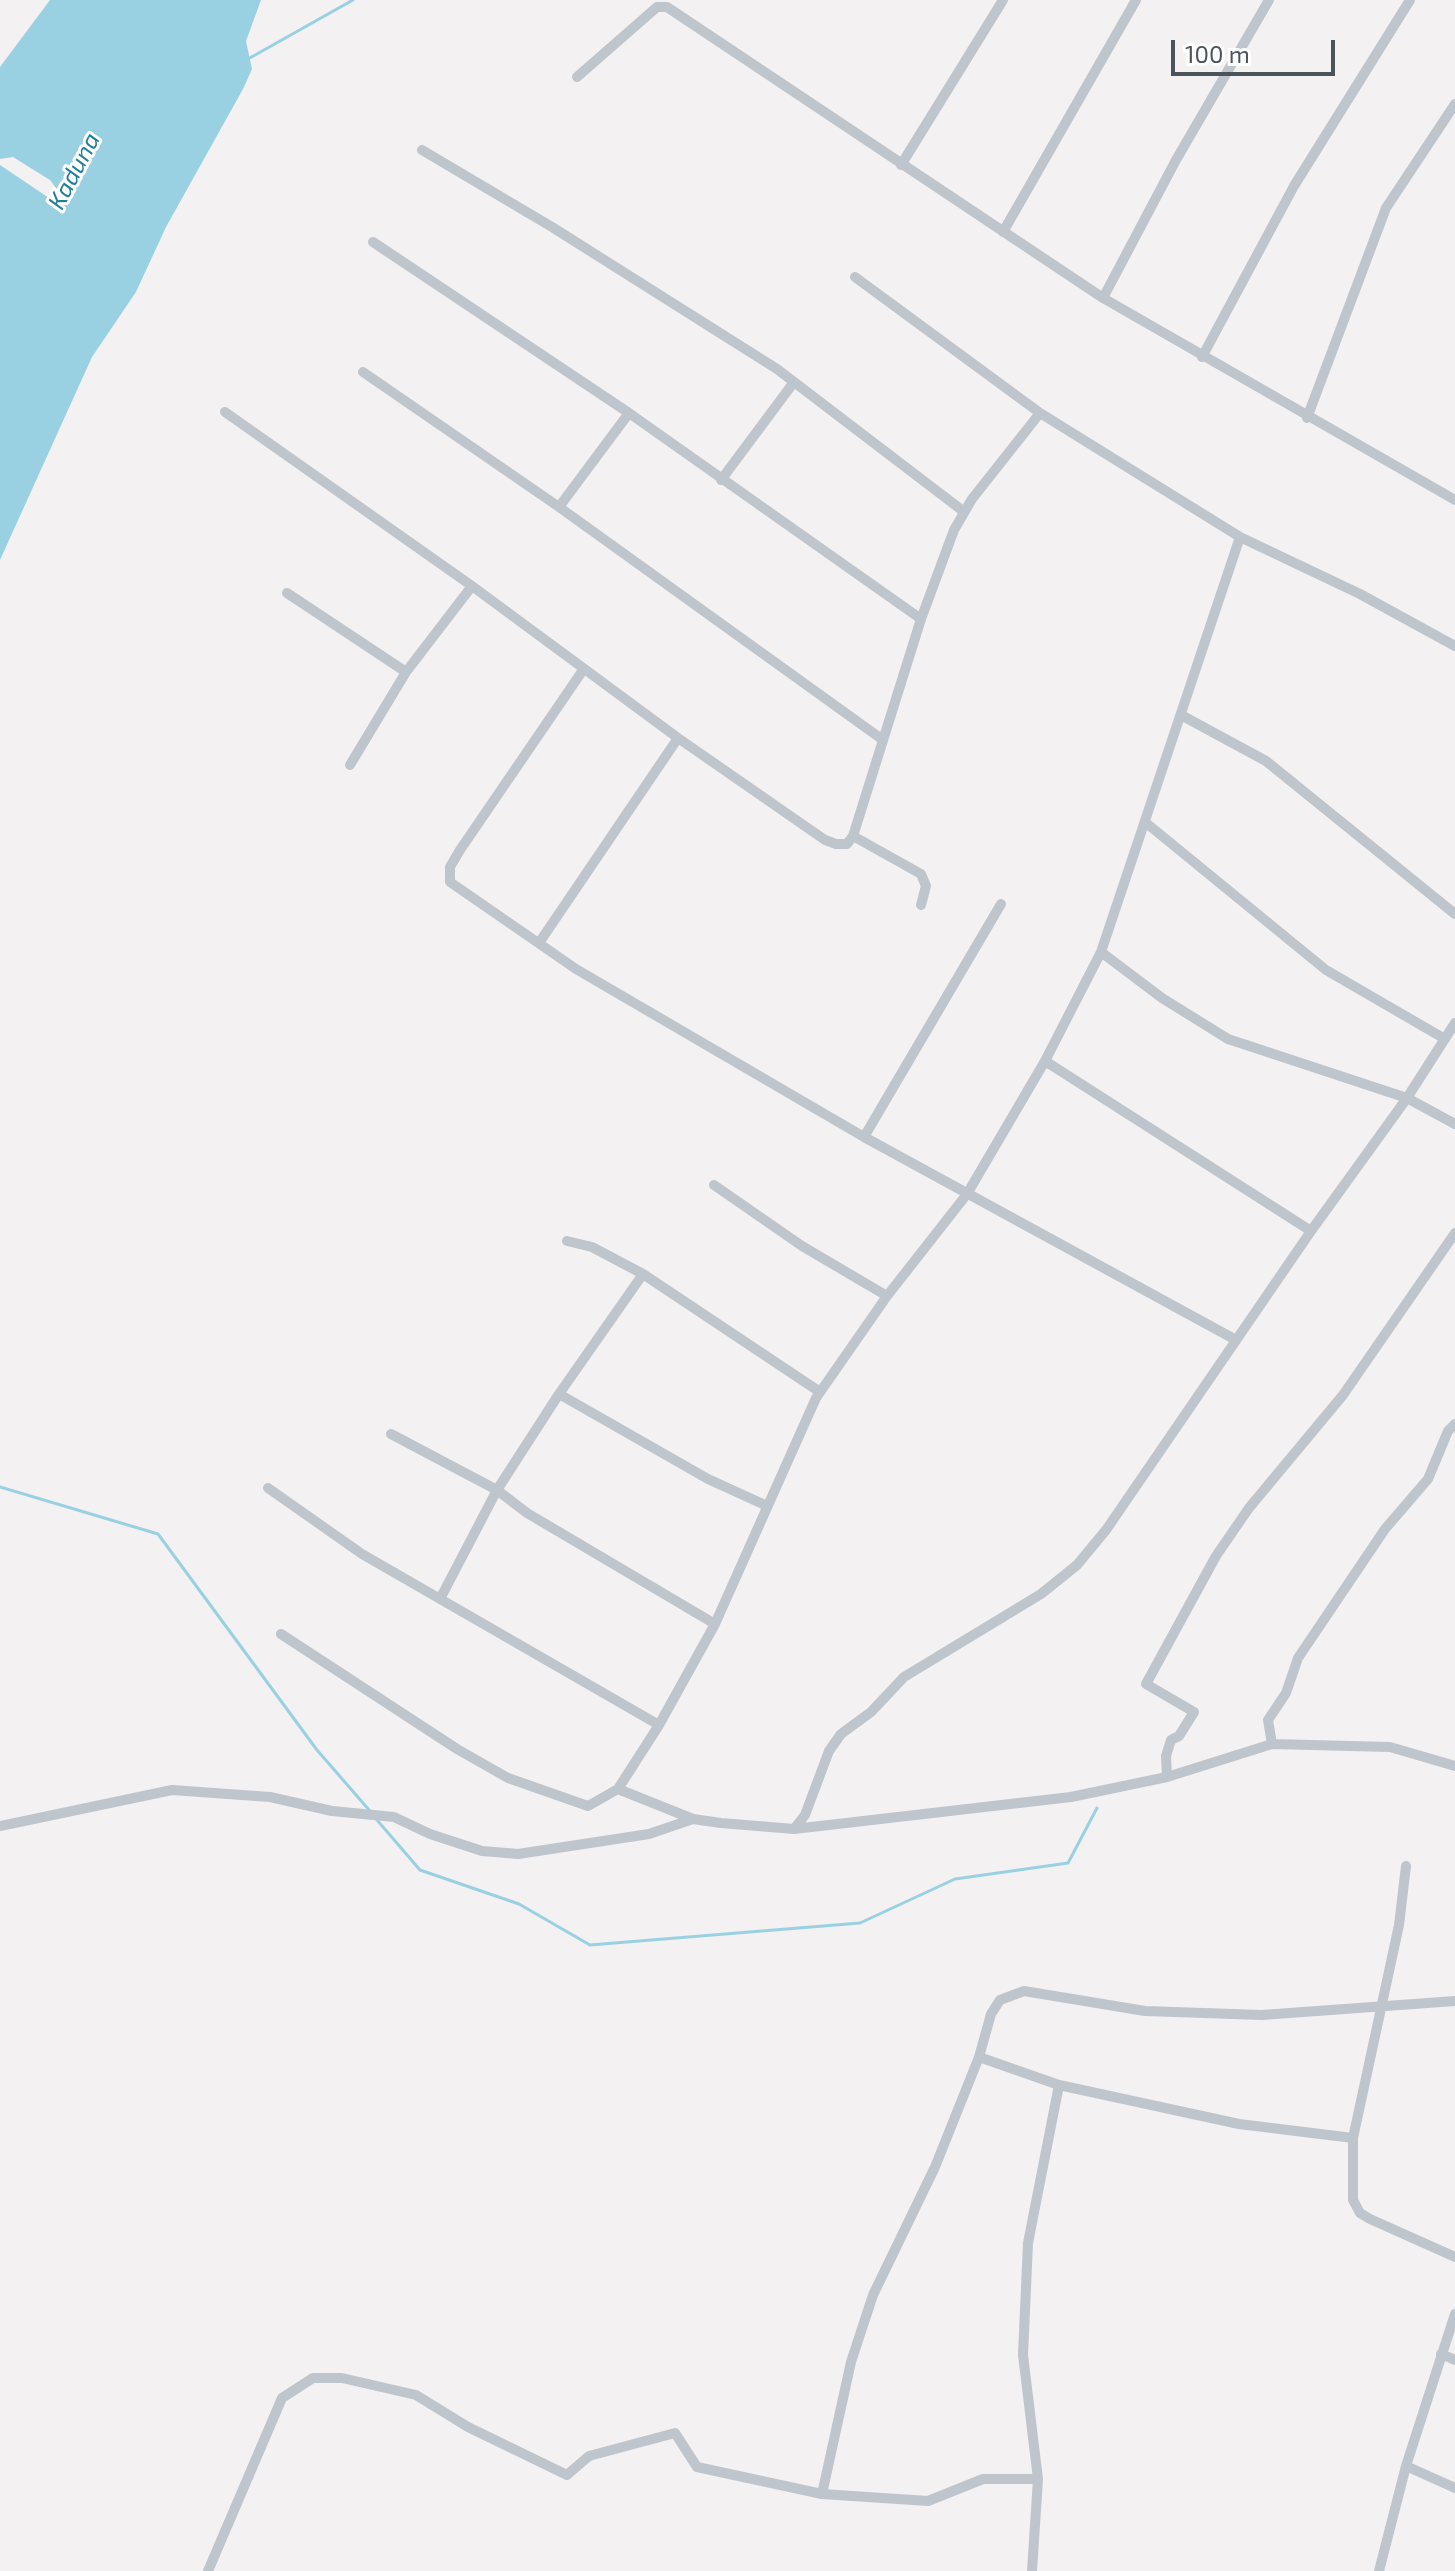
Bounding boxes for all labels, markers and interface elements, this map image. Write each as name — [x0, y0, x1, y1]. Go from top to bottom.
scale bar — [1175, 24, 1339, 74]
text: 100 m — [1185, 39, 1250, 68]
water label: Kaduna — [42, 128, 106, 214]

